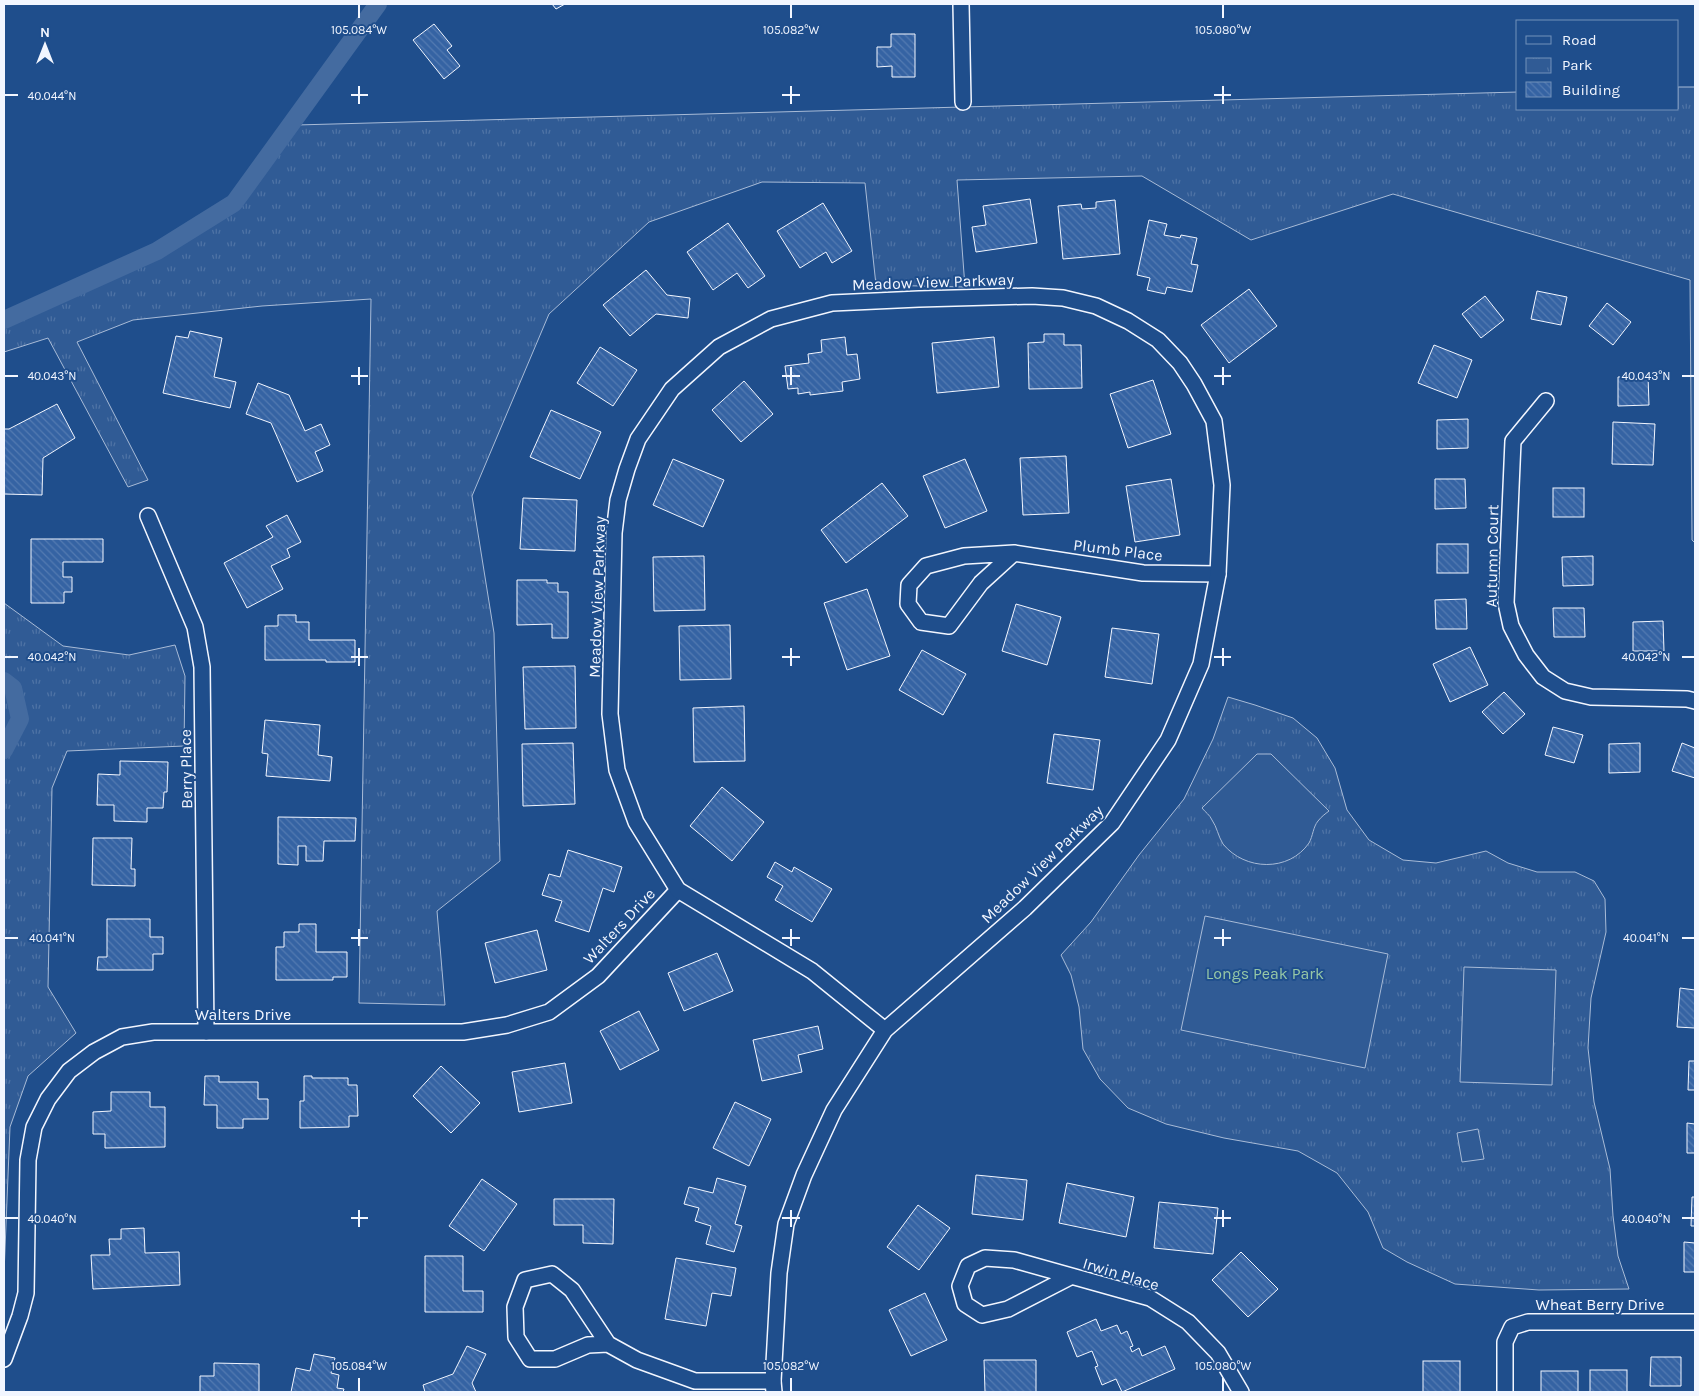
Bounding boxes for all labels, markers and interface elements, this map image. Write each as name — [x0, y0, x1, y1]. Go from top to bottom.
north arrow — [20, 20, 70, 70]
legend — [1516, 20, 1679, 110]
text: 105.084°W — [331, 23, 387, 37]
text: 105.082°W — [763, 23, 819, 37]
text: 105.080°W — [1195, 23, 1251, 37]
text: N — [40, 24, 50, 41]
text: Road — [1562, 31, 1597, 49]
text: Park — [1562, 56, 1592, 74]
text: Building — [1562, 81, 1620, 99]
text: 40.044°N — [28, 89, 76, 103]
street label: Meadow View Parkway — [852, 270, 1015, 294]
text: 40.043°N — [27, 369, 77, 383]
text: 40.043°N — [1621, 369, 1671, 383]
street label: Autumn Court — [1482, 504, 1502, 608]
street label: Meadow View Parkway — [585, 515, 609, 678]
street label: Plumb Place — [1072, 535, 1164, 565]
text: 40.042°N — [27, 650, 77, 664]
text: 40.042°N — [1621, 650, 1671, 664]
street label: Berry Place — [176, 729, 196, 809]
street label: Meadow View Parkway — [977, 801, 1107, 927]
street label: Walters Drive — [579, 884, 659, 968]
text: 40.041°N — [29, 931, 75, 945]
text: 40.041°N — [1623, 931, 1669, 945]
park label: Longs Peak Park — [1206, 964, 1324, 983]
street label: Walters Drive — [195, 1005, 291, 1024]
text: 40.040°N — [27, 1212, 77, 1226]
text: 40.040°N — [1621, 1212, 1671, 1226]
street label: Irwin Place — [1081, 1253, 1161, 1295]
street label: Wheat Berry Drive — [1535, 1295, 1665, 1314]
text: 105.084°W — [331, 1359, 387, 1373]
text: 105.082°W — [763, 1359, 819, 1373]
text: 105.080°W — [1195, 1359, 1251, 1373]

